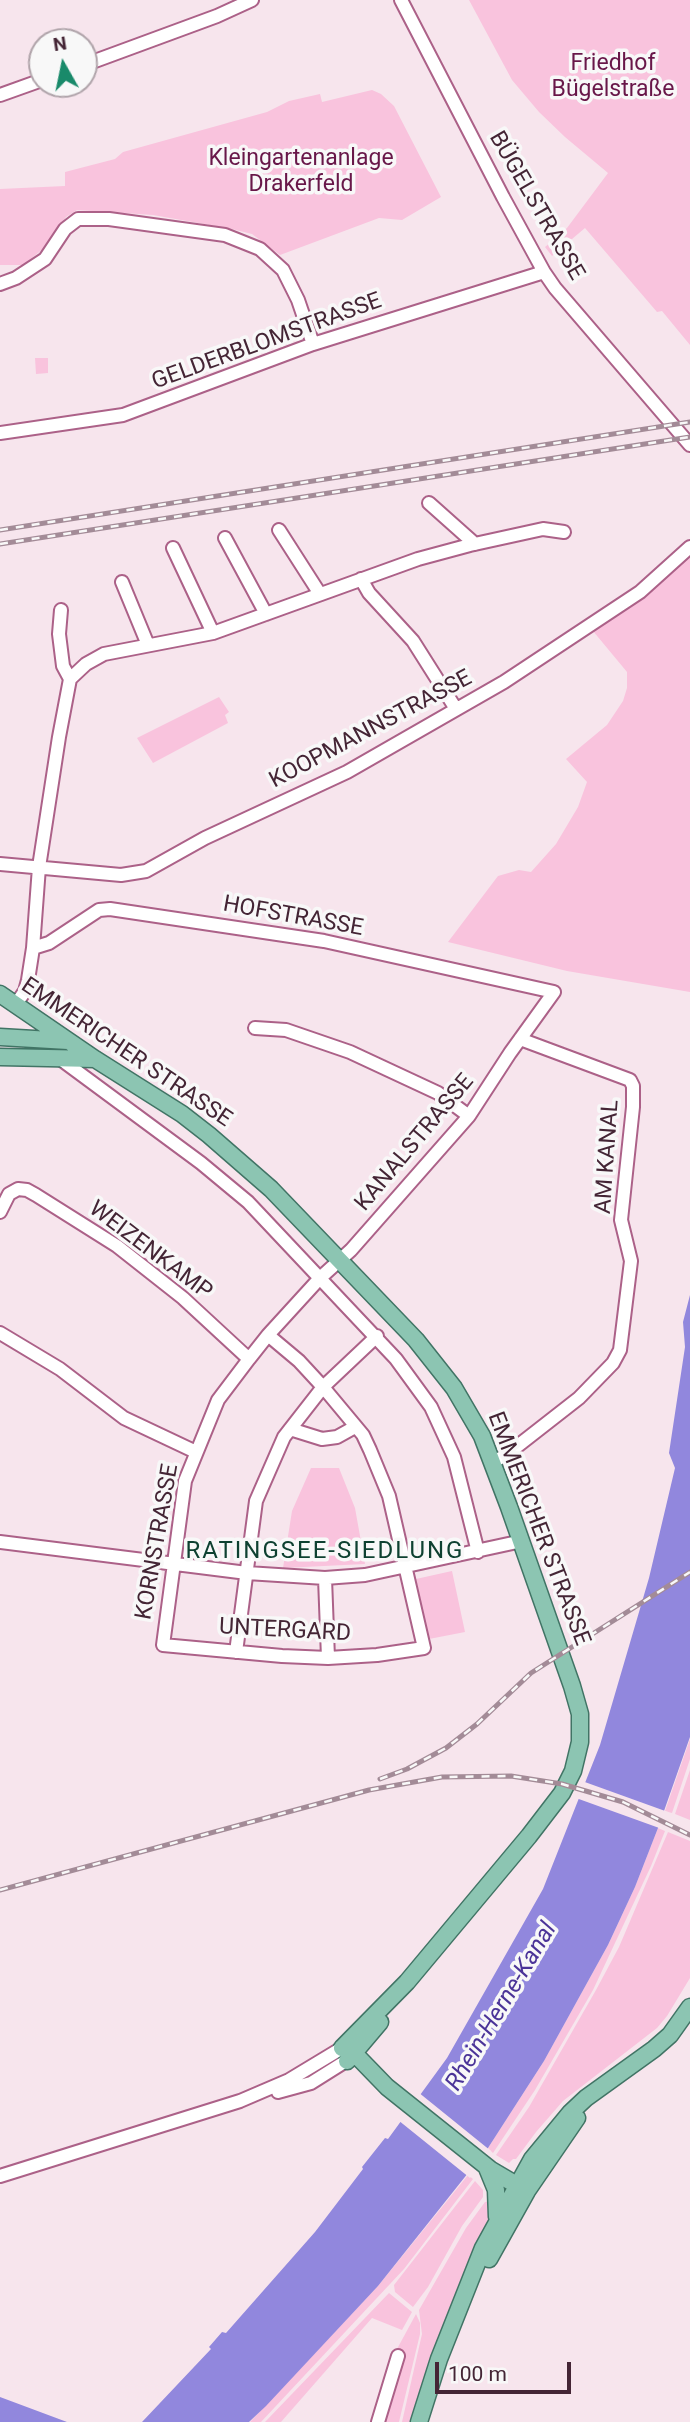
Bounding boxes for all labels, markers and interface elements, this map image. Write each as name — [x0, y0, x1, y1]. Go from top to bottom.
north arrow — [28, 28, 98, 98]
text: N — [52, 31, 68, 56]
park label: Friedhof Bügelstraße — [552, 50, 674, 104]
street label: BÜGELSTRASSE — [482, 127, 590, 285]
park label: Kleingartenanlage Drakerfeld — [208, 145, 394, 199]
street label: GELDERBLOMSTRASSE — [148, 288, 386, 396]
street label: KOOPMANNSTRASSE — [265, 665, 477, 795]
street label: HOFSTRASSE — [221, 891, 365, 943]
street label: EMMERICHER STRASSE — [15, 972, 237, 1134]
street label: KANALSTRASSE — [350, 1069, 480, 1217]
street label: AM KANAL — [590, 1099, 626, 1215]
street label: WEIZENKAMP — [83, 1196, 217, 1306]
street label: EMMERICHER STRASSE — [481, 1408, 595, 1650]
street label: KORNSTRASSE — [131, 1462, 185, 1622]
district label: RATINGSEE-SIEDLUNG — [188, 1538, 462, 1566]
street label: UNTERGARD — [218, 1614, 352, 1648]
water label: Rhein-Herne-Kanal — [440, 1918, 564, 2096]
scale bar — [438, 2348, 574, 2392]
text: 100 m — [448, 2362, 507, 2386]

